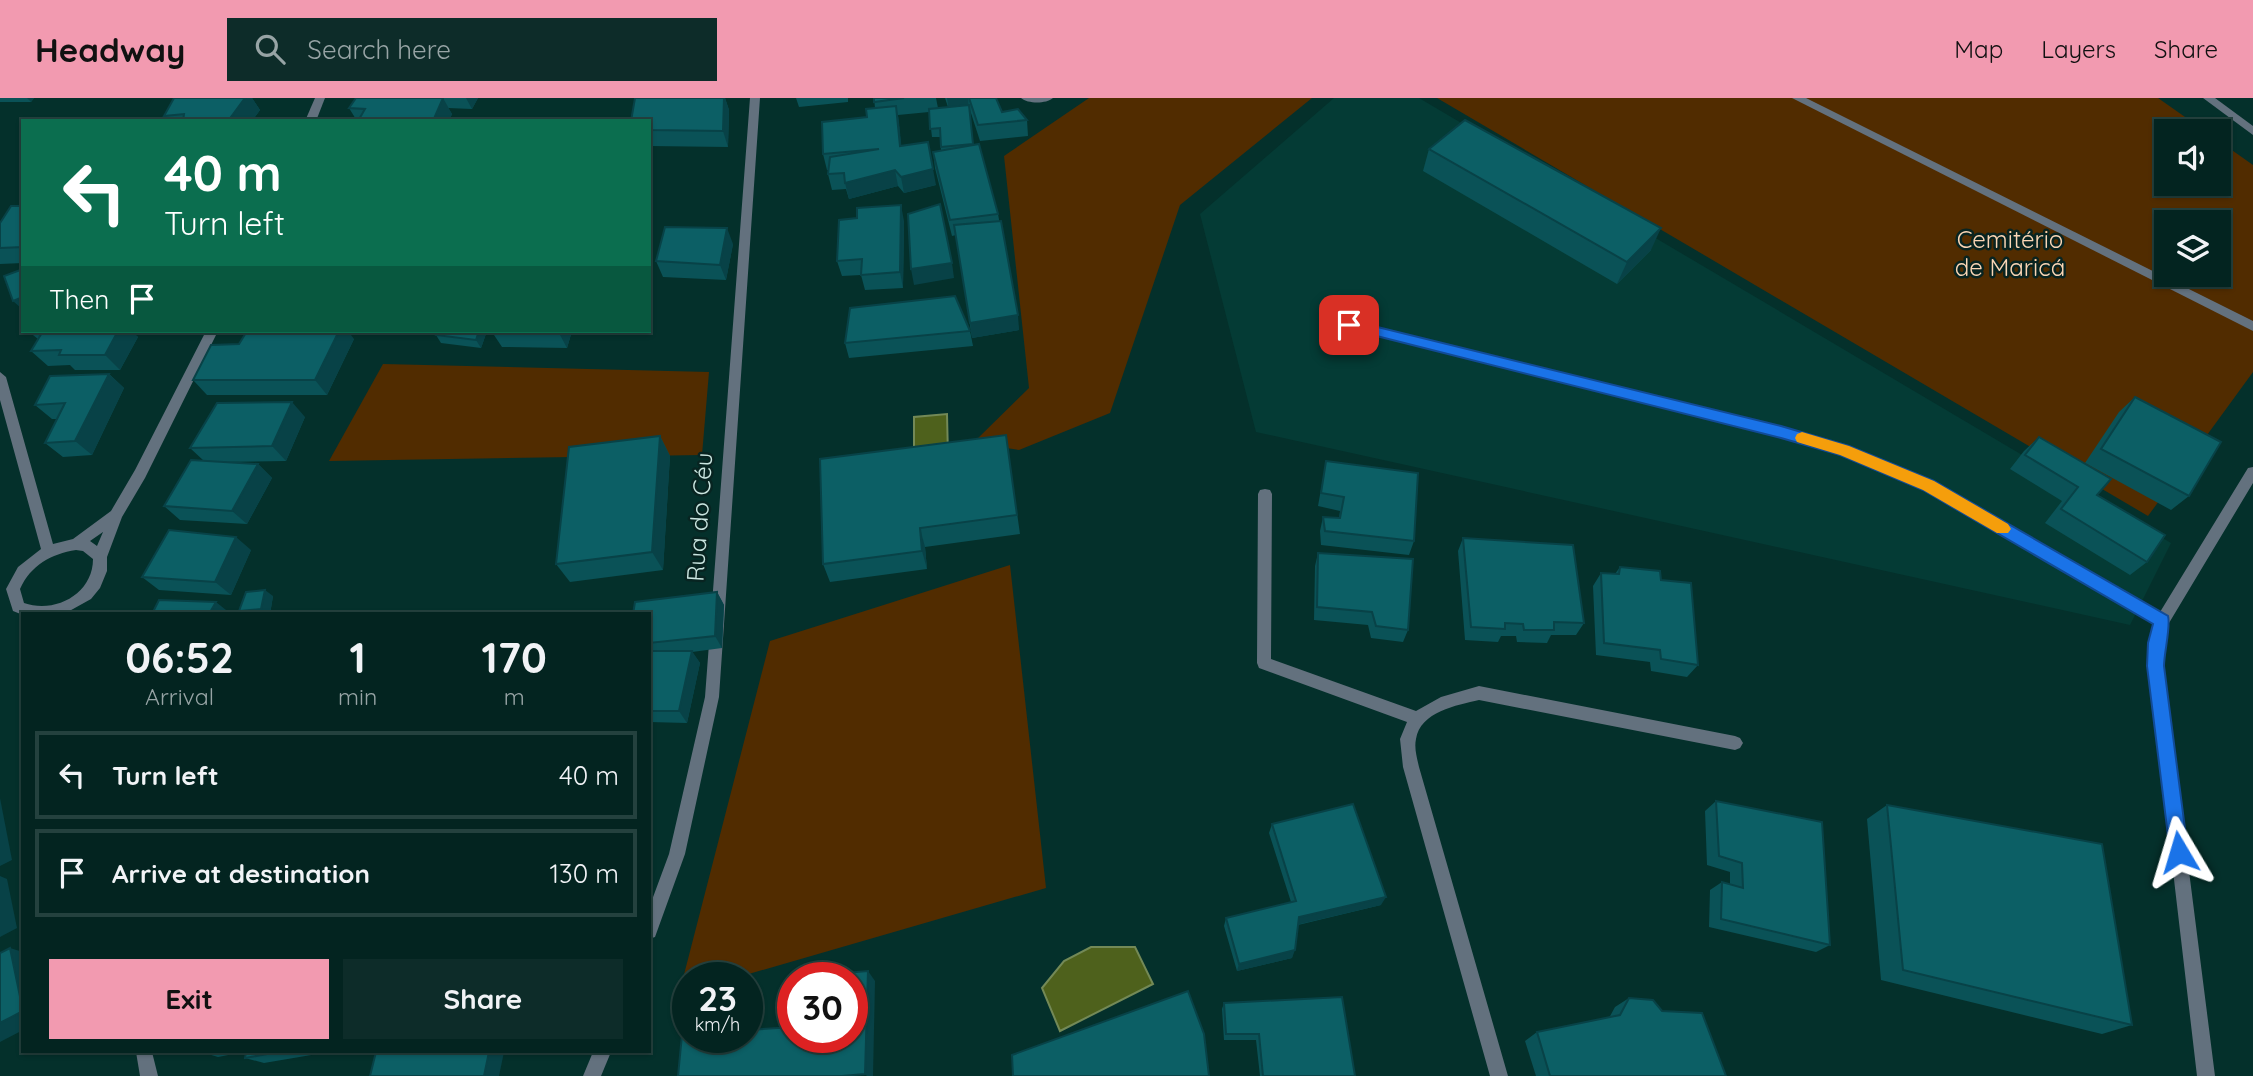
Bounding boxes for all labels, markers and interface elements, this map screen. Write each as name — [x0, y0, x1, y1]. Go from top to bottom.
search box — [227, 18, 717, 81]
text: Headway — [35, 29, 185, 70]
icon: search — [251, 30, 289, 68]
text: Search here — [307, 33, 451, 66]
text: Map — [1954, 34, 2003, 64]
text: Layers — [2041, 34, 2116, 64]
text: Share — [2154, 34, 2218, 64]
map controls — [2154, 119, 2231, 287]
button: sound — [2154, 119, 2231, 196]
text: 40 m — [164, 142, 282, 203]
icon: left — [49, 147, 140, 238]
text: Turn left — [164, 203, 285, 243]
button: layers — [2154, 210, 2231, 287]
park label: Cemitério de Maricá — [1955, 224, 2065, 282]
icon: arrive — [123, 280, 161, 318]
text: Then — [49, 283, 109, 316]
pin — [1319, 295, 1379, 355]
icon: arrive — [1330, 306, 1368, 344]
street label: Rua do Céu — [680, 452, 718, 582]
text: 06:52 — [125, 631, 234, 684]
text: 1 — [350, 631, 366, 684]
text: 170 — [482, 631, 547, 684]
text: Arrival — [145, 682, 214, 711]
text: min — [338, 682, 377, 711]
text: m — [504, 682, 525, 711]
icon: left — [53, 756, 91, 794]
text: Turn left — [112, 759, 219, 792]
text: 40 m — [559, 759, 619, 792]
position arrow — [2142, 815, 2216, 889]
icon: arrive — [53, 854, 91, 892]
text: Arrive at destination — [112, 857, 370, 890]
text: 130 m — [549, 857, 619, 890]
button: Exit — [49, 959, 329, 1039]
button: Share — [343, 959, 623, 1039]
speed limit sign: 30 — [777, 962, 868, 1053]
text: 23 — [698, 976, 737, 1020]
text: km/h — [695, 1013, 740, 1036]

